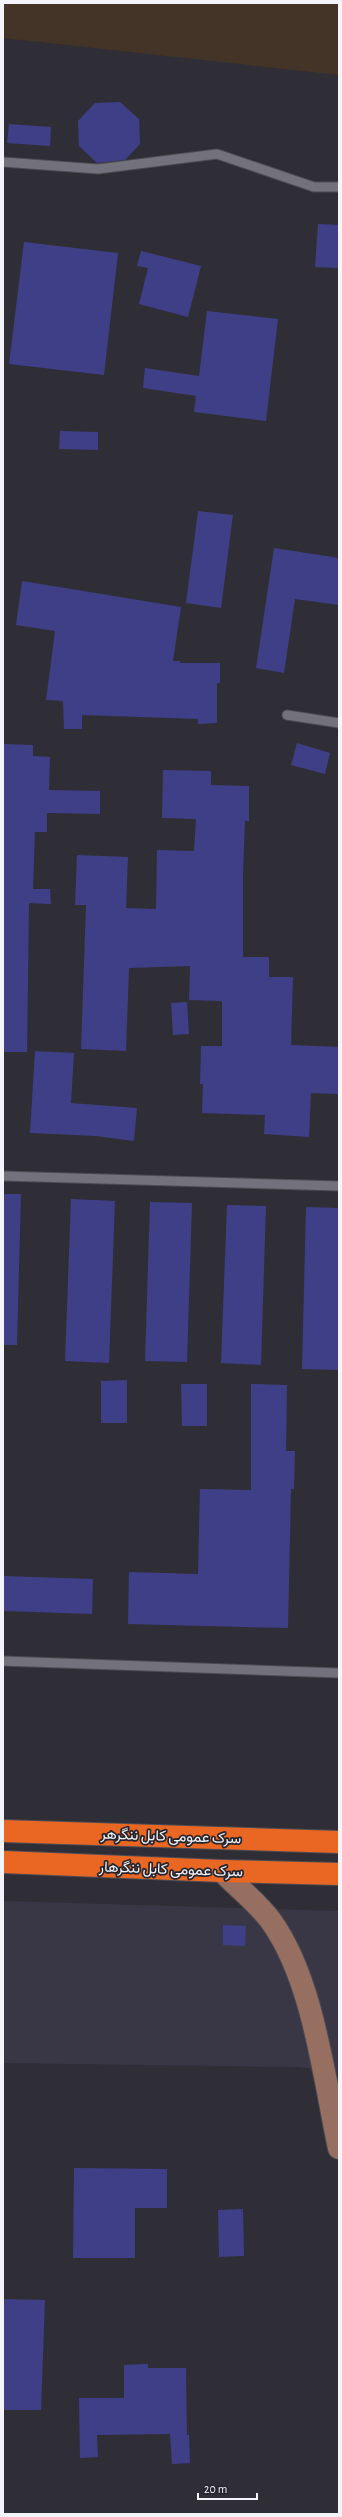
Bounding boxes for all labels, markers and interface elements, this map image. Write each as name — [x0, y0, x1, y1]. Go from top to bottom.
street label: سرک عمومی کابل ننگرهر — [99, 1827, 242, 1848]
street label: سرک عمومی کابل ننگرهار — [98, 1859, 243, 1882]
scale bar — [198, 2475, 257, 2501]
text: 20 m — [204, 2483, 227, 2495]

